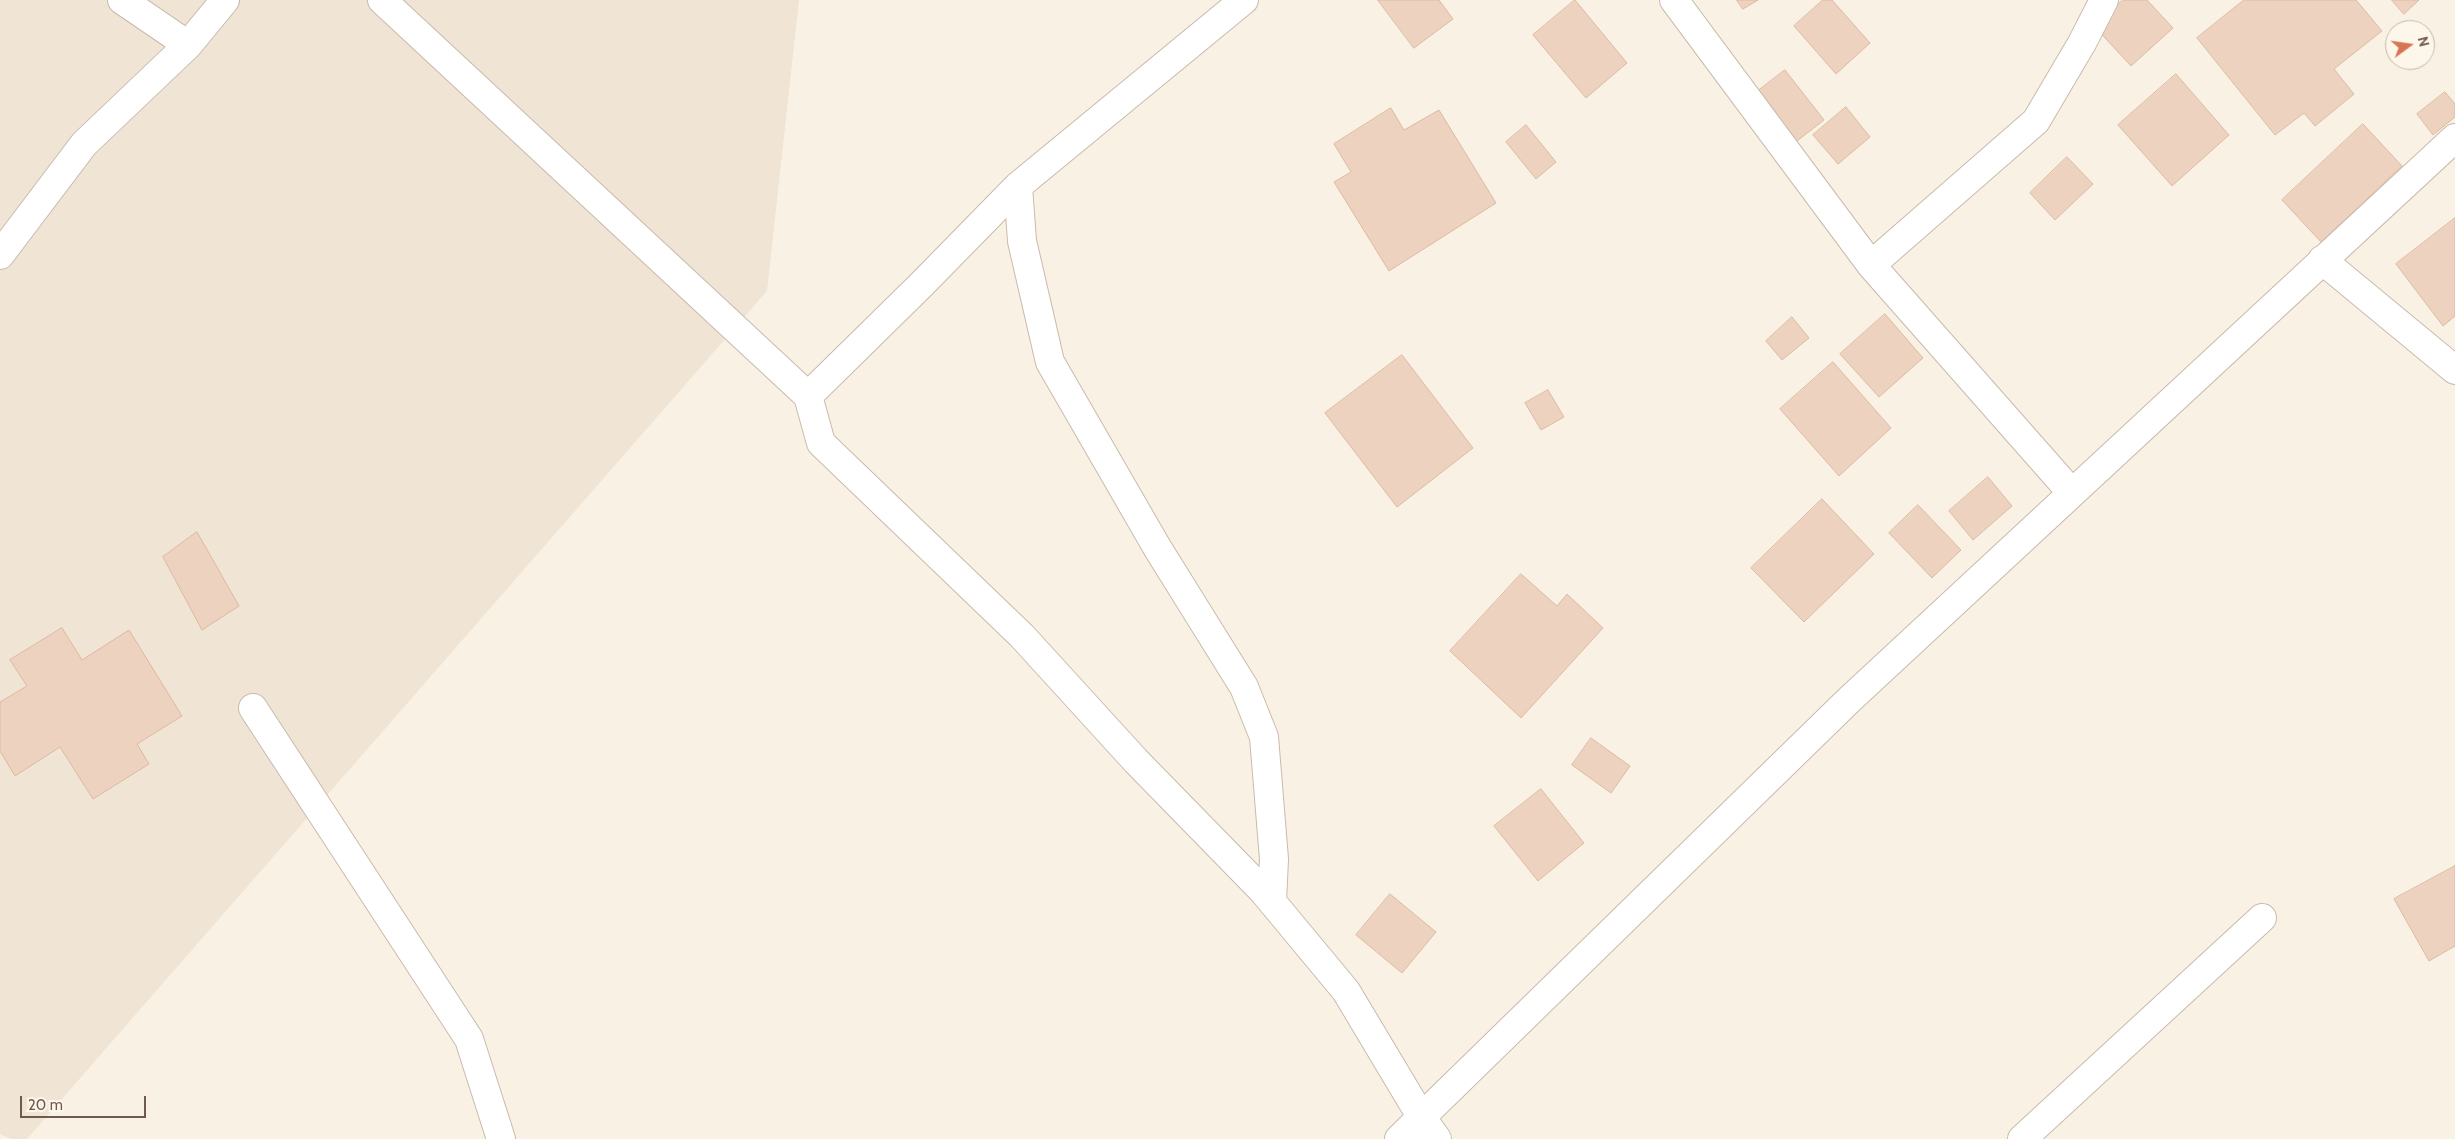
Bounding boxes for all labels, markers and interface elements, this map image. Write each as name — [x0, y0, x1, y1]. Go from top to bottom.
north arrow — [2385, 20, 2435, 70]
text: N — [2414, 35, 2434, 49]
scale bar — [22, 1086, 149, 1118]
text: 20 m — [28, 1096, 63, 1114]

